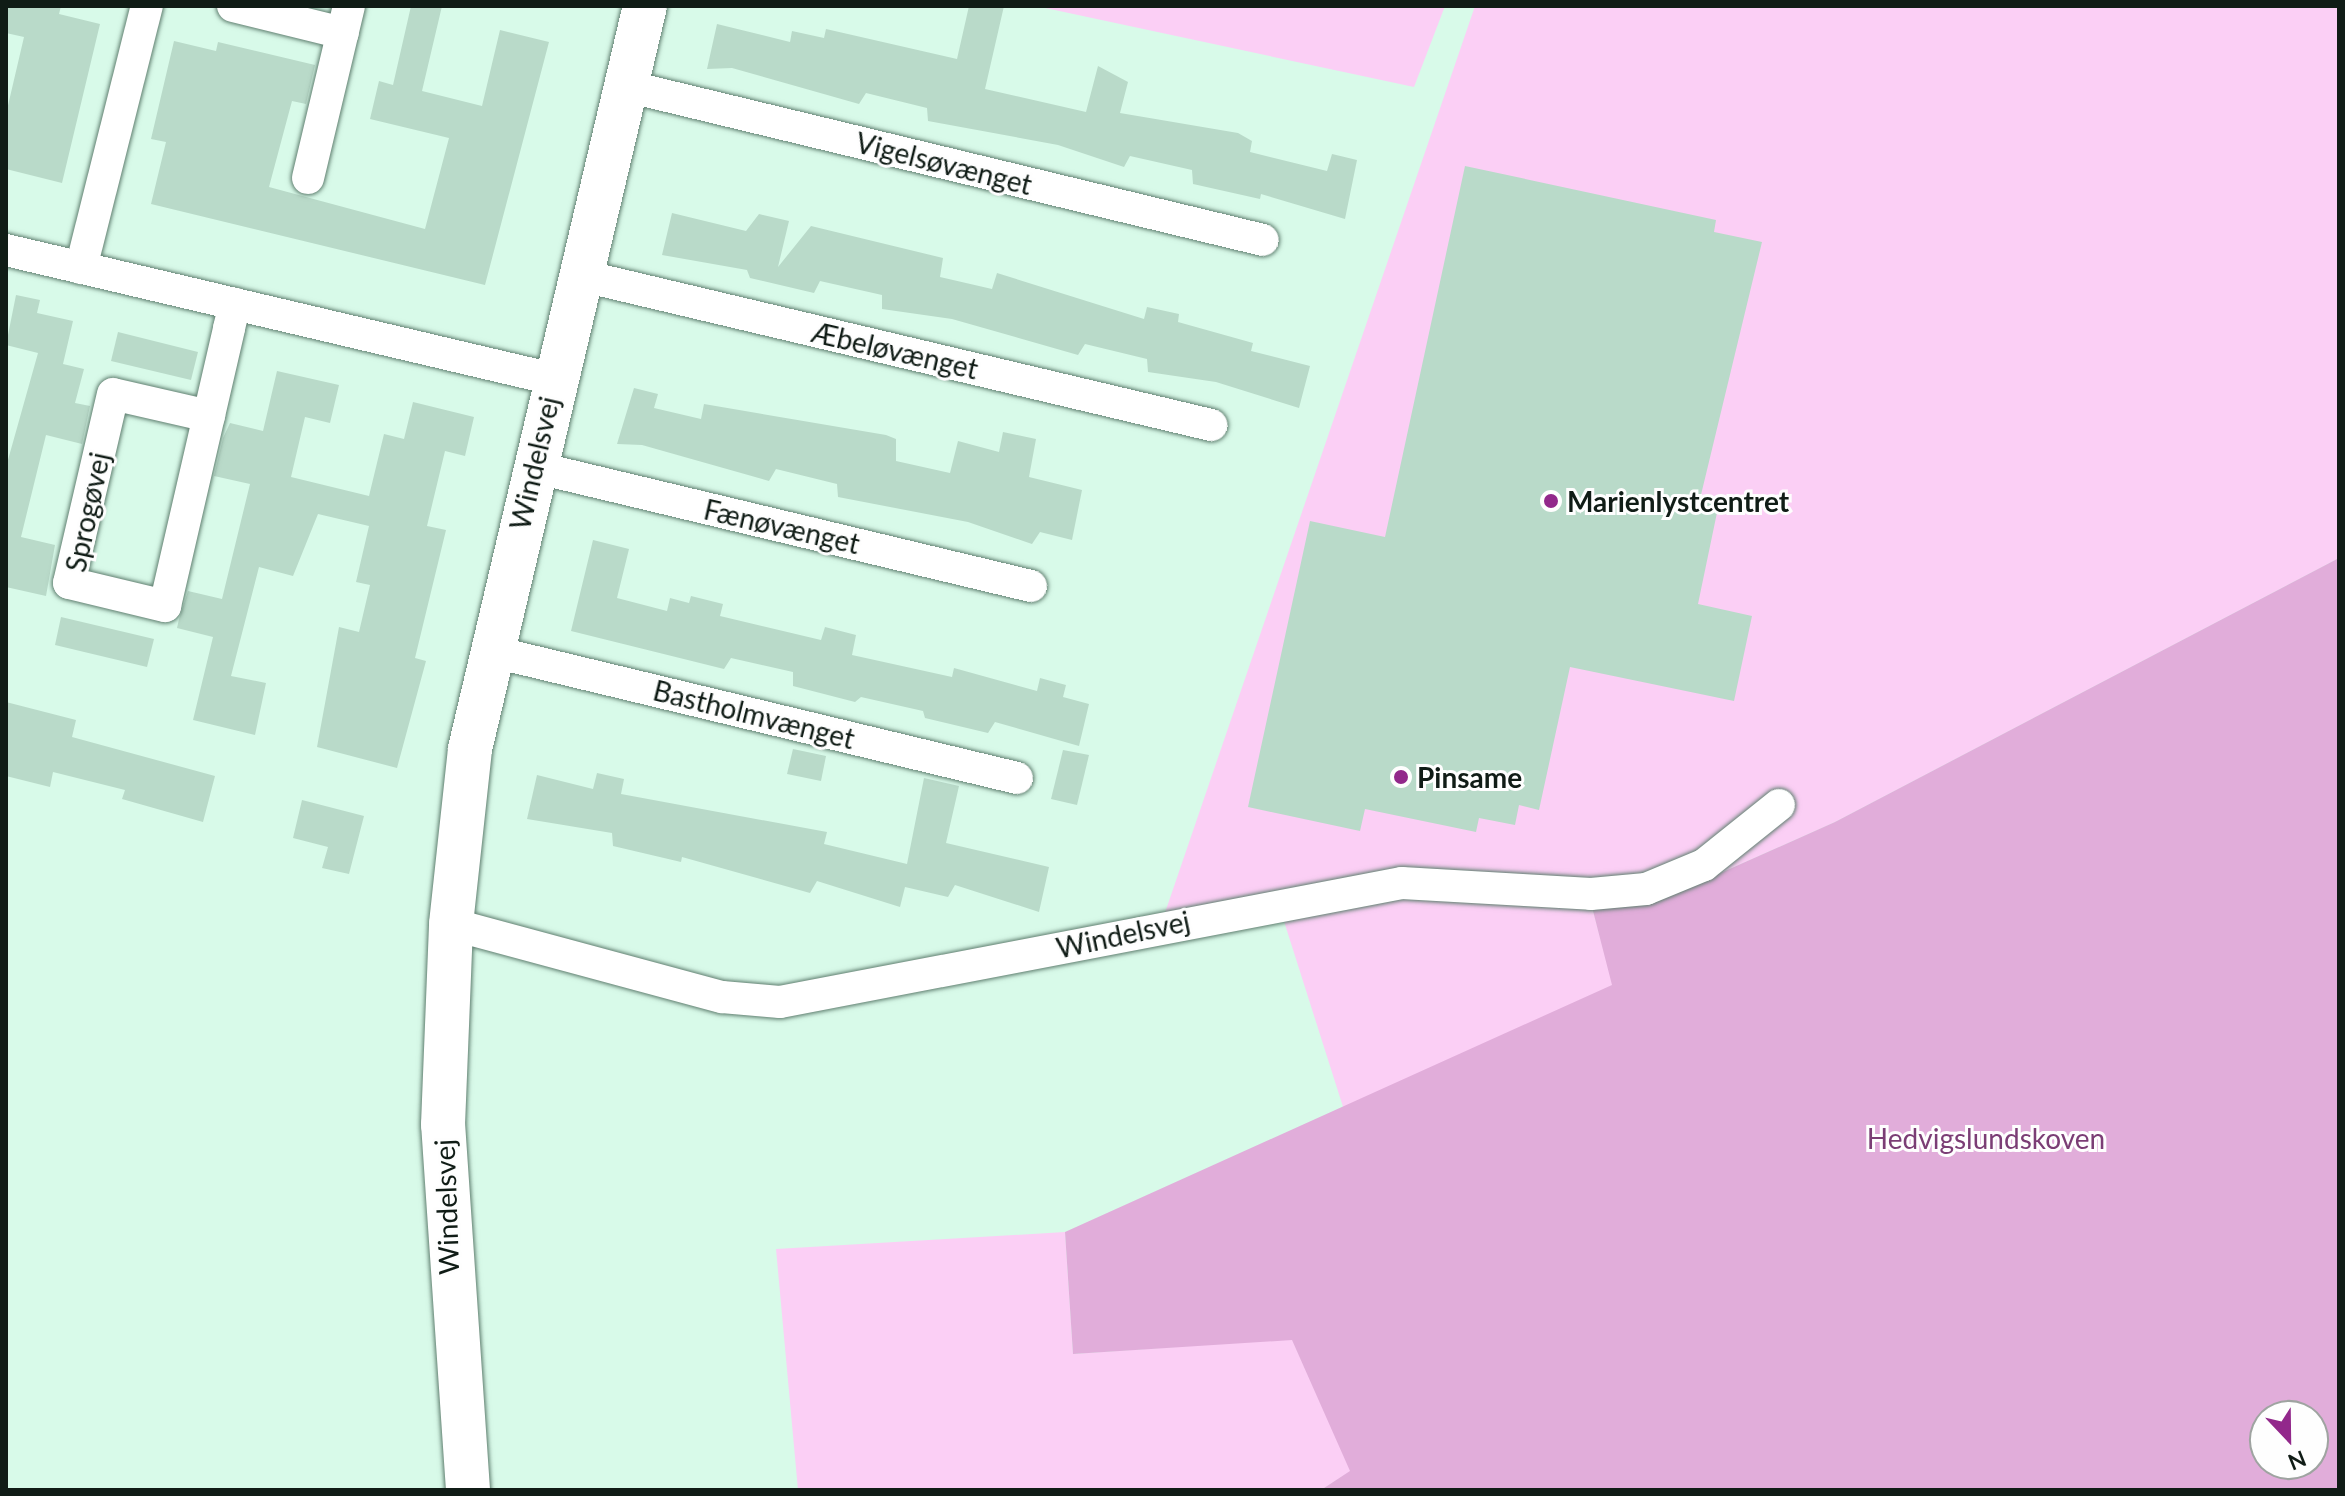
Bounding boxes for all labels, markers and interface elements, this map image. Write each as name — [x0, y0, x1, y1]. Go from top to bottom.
street label: Vigelsøvænget — [852, 125, 1036, 201]
street label: Æbeløvænget — [808, 315, 982, 385]
street label: Windelsvej — [502, 393, 566, 533]
street label: Sprogøvej — [58, 449, 116, 575]
place label: Marienlystcentret — [1567, 484, 1789, 518]
street label: Fænøvænget — [701, 492, 863, 560]
marker: Marienlystcentret — [1542, 492, 1560, 510]
street label: Bastholmvænget — [650, 673, 858, 755]
place label: Pinsame — [1417, 760, 1522, 794]
marker: Pinsame — [1392, 768, 1410, 786]
street label: Windelsvej — [1053, 903, 1193, 965]
park label: Hedvigslundskoven — [1867, 1121, 2105, 1155]
street label: Windelsvej — [427, 1139, 465, 1275]
north arrow — [2249, 1400, 2329, 1480]
text: N — [2285, 1445, 2310, 1477]

